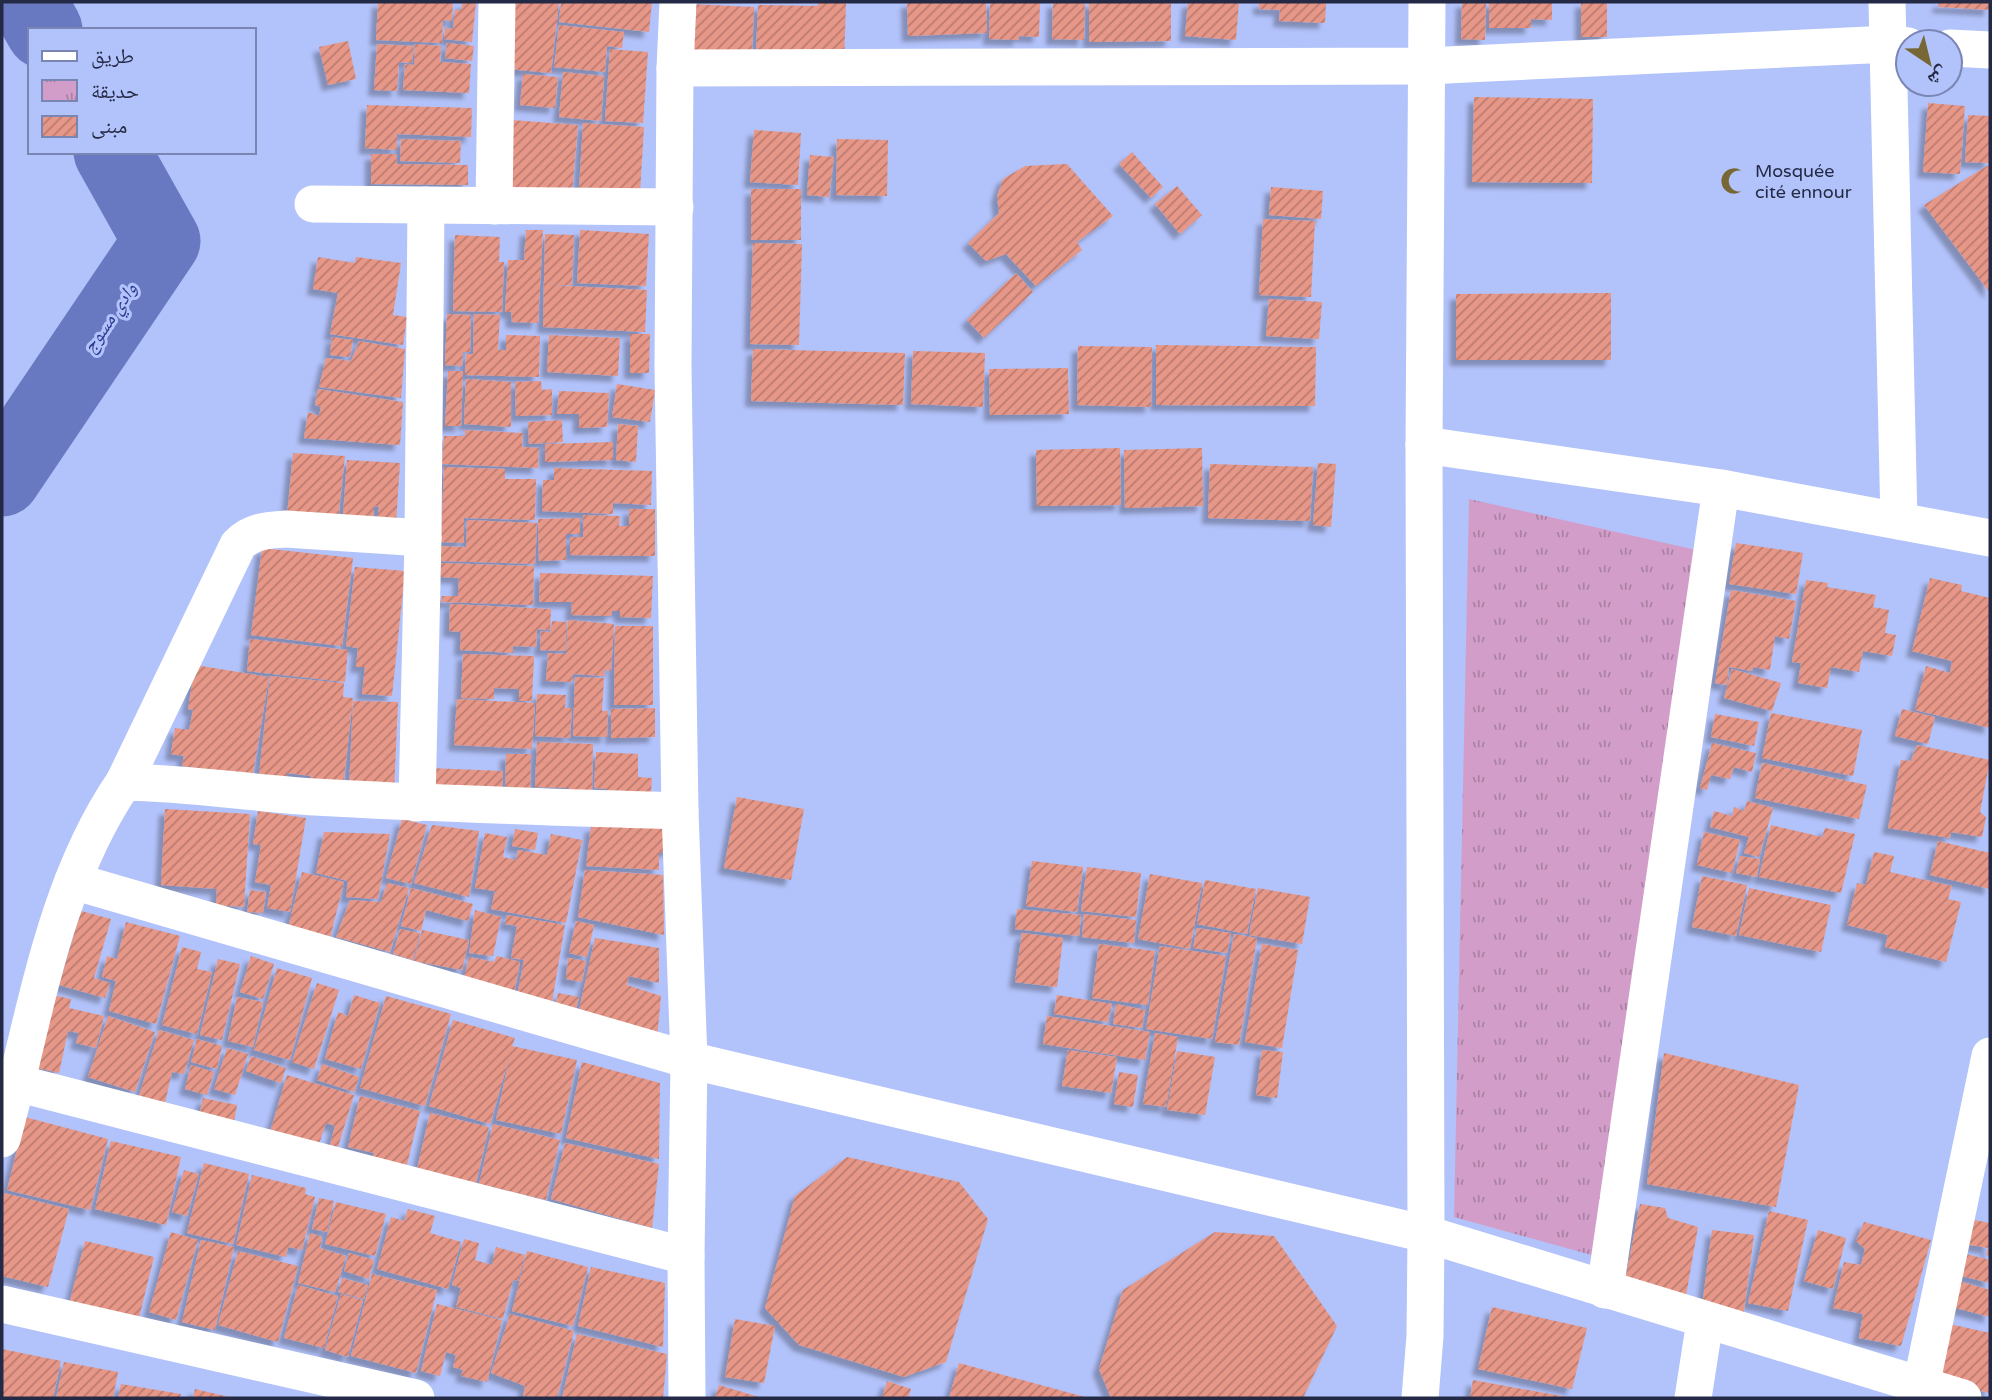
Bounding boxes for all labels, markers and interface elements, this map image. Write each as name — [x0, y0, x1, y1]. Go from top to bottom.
legend — [28, 28, 256, 154]
north arrow — [1894, 28, 1964, 98]
text: طريق — [91, 44, 134, 69]
text: ش — [1924, 61, 1953, 91]
text: حديقة — [91, 79, 139, 104]
text: مبنى — [91, 114, 127, 139]
place label: Mosquée cité ennour — [1755, 160, 1852, 203]
mosque icon: Mosquée cité ennour — [1719, 166, 1749, 196]
water label: وادي مسوج — [78, 279, 145, 360]

